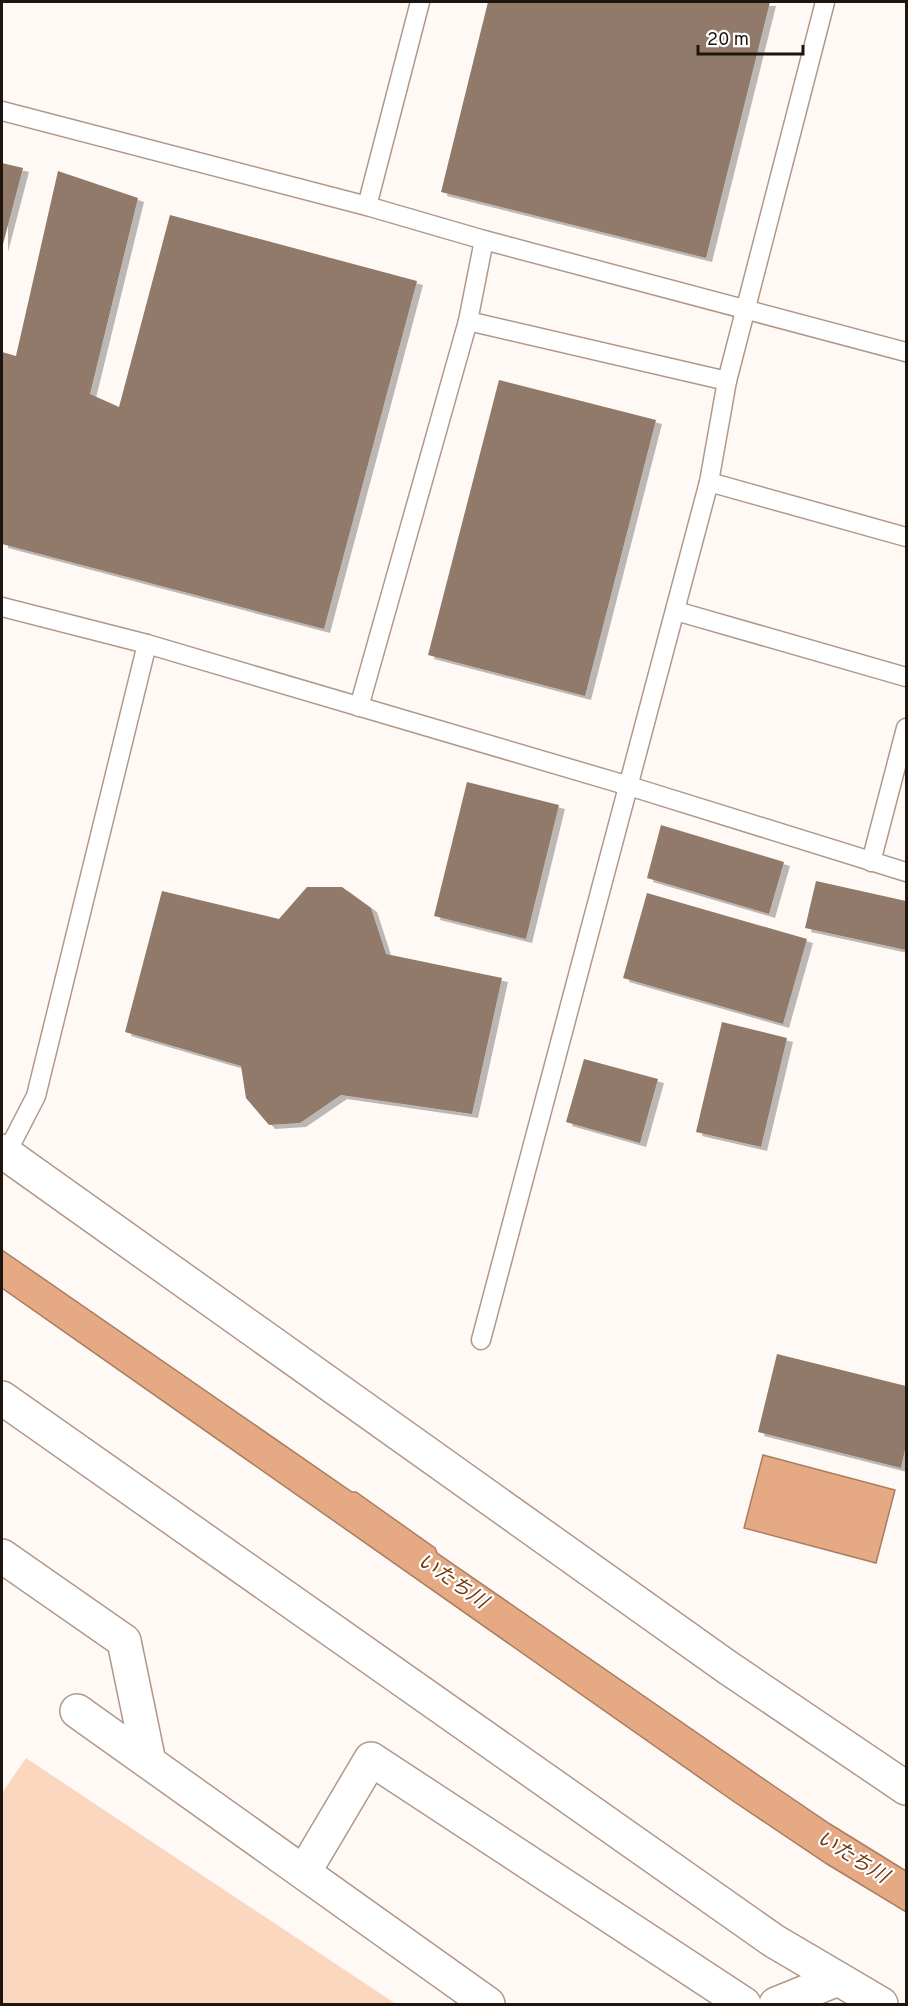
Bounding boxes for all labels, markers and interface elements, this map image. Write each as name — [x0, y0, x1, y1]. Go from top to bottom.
scale bar — [698, 18, 803, 56]
text: 20 m — [707, 29, 749, 52]
water label: いたち川 — [412, 1548, 494, 1617]
water label: いたち川 — [811, 1826, 895, 1891]

